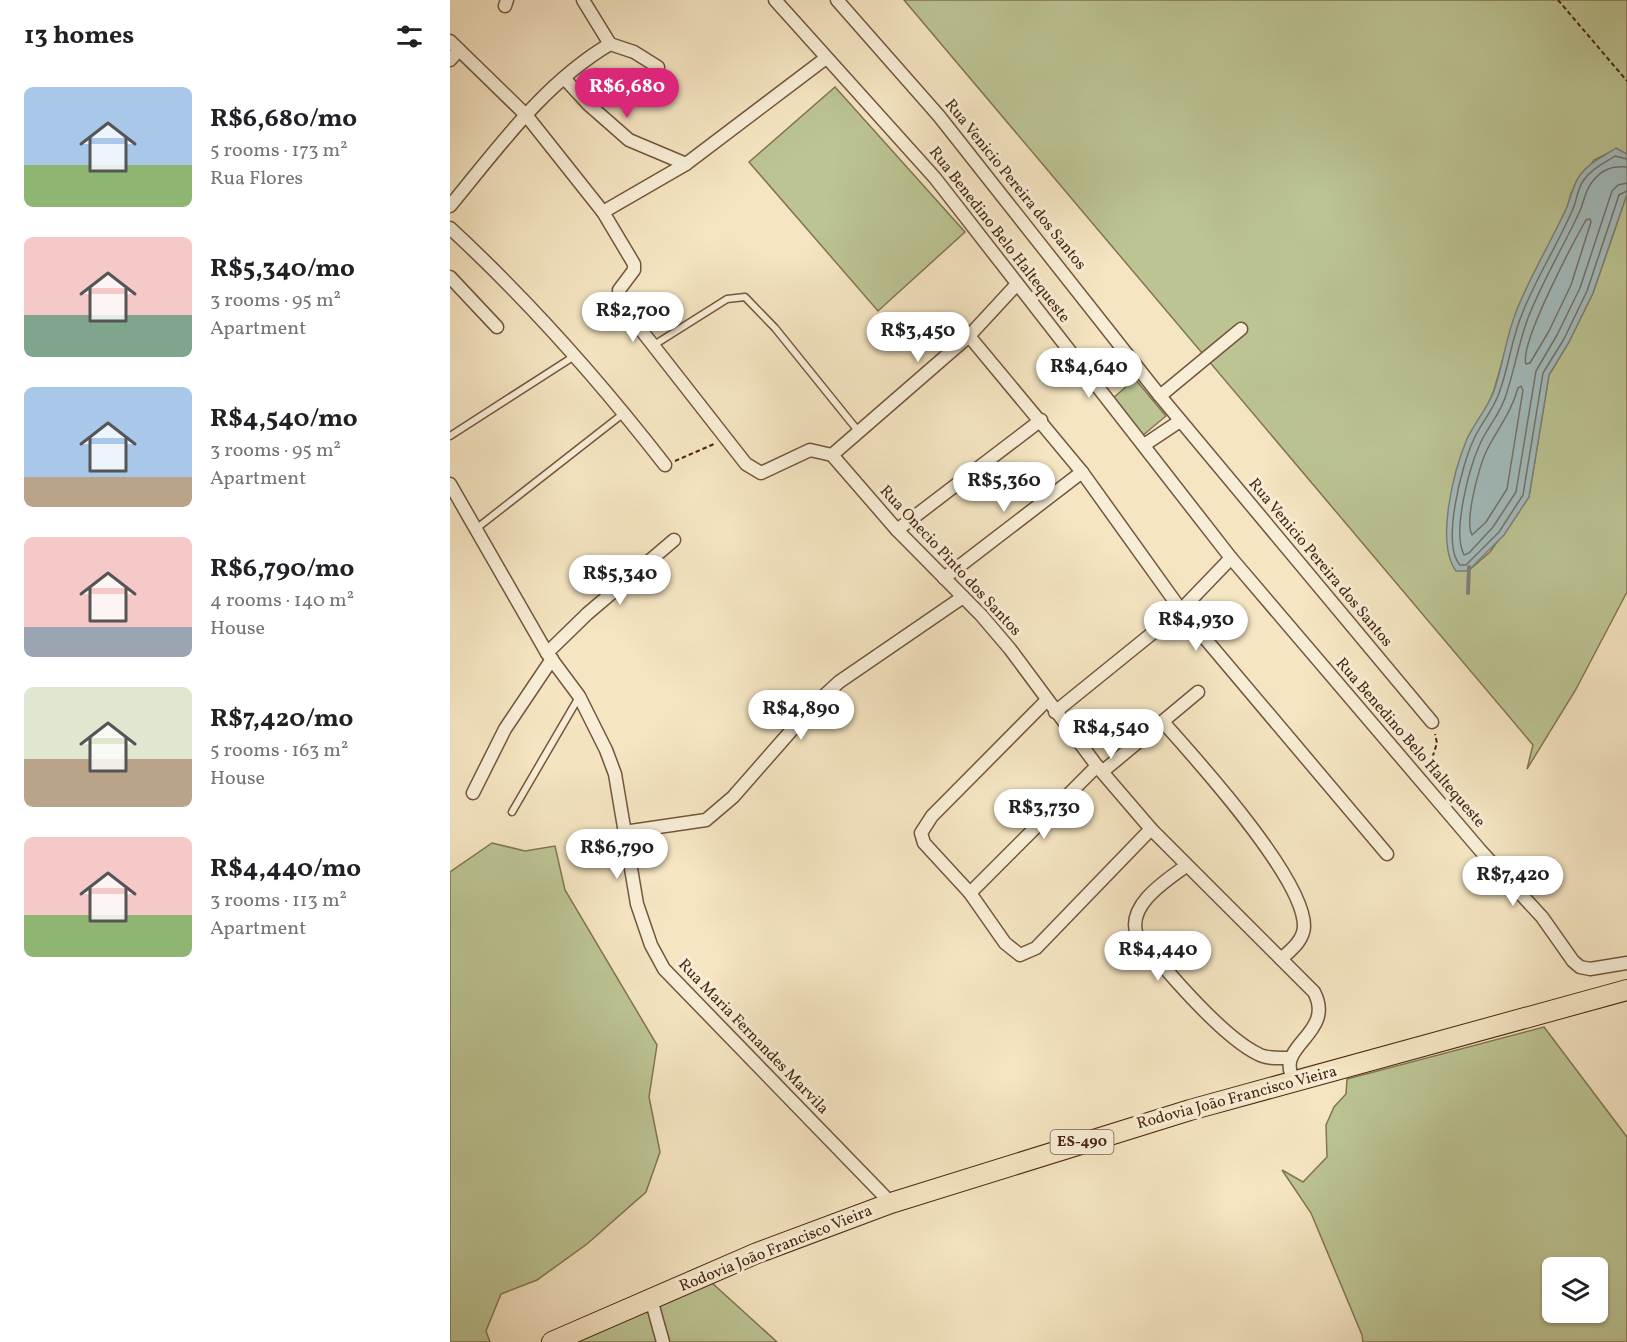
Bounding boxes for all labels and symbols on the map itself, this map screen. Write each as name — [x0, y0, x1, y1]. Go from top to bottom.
pin: R$6,680 — [572, 68, 682, 119]
street label: Rua Venicio Pereira dos Santos — [939, 95, 1091, 275]
street label: Rua Benedino Belo Haltequeste — [923, 142, 1075, 328]
pin: R$2,700 — [578, 292, 688, 343]
pin: R$3,450 — [863, 312, 973, 363]
pin: R$4,640 — [1034, 348, 1144, 399]
pin: R$5,360 — [949, 462, 1059, 513]
street label: Rua Venicio Pereira dos Santos — [1243, 474, 1397, 652]
street label: Rua Onecio Pinto dos Santos — [874, 481, 1026, 641]
pin: R$5,340 — [565, 555, 675, 606]
pin: R$4,930 — [1141, 601, 1251, 652]
street label: Rua Benedino Belo Haltequeste — [1330, 653, 1490, 833]
pin: R$4,890 — [746, 690, 856, 741]
pin: R$4,540 — [1056, 709, 1166, 760]
pin: R$3,730 — [989, 789, 1099, 840]
pin: R$6,790 — [562, 829, 672, 880]
pin: R$7,420 — [1458, 856, 1568, 907]
pin: R$4,440 — [1103, 931, 1213, 982]
street label: Rua Maria Fernandes Marvila — [673, 954, 833, 1120]
street label: Rodovia João Francisco Vieira — [1134, 1061, 1340, 1135]
road number: ES-490 — [1050, 1130, 1114, 1154]
street label: Rodovia João Francisco Vieira — [676, 1200, 876, 1298]

